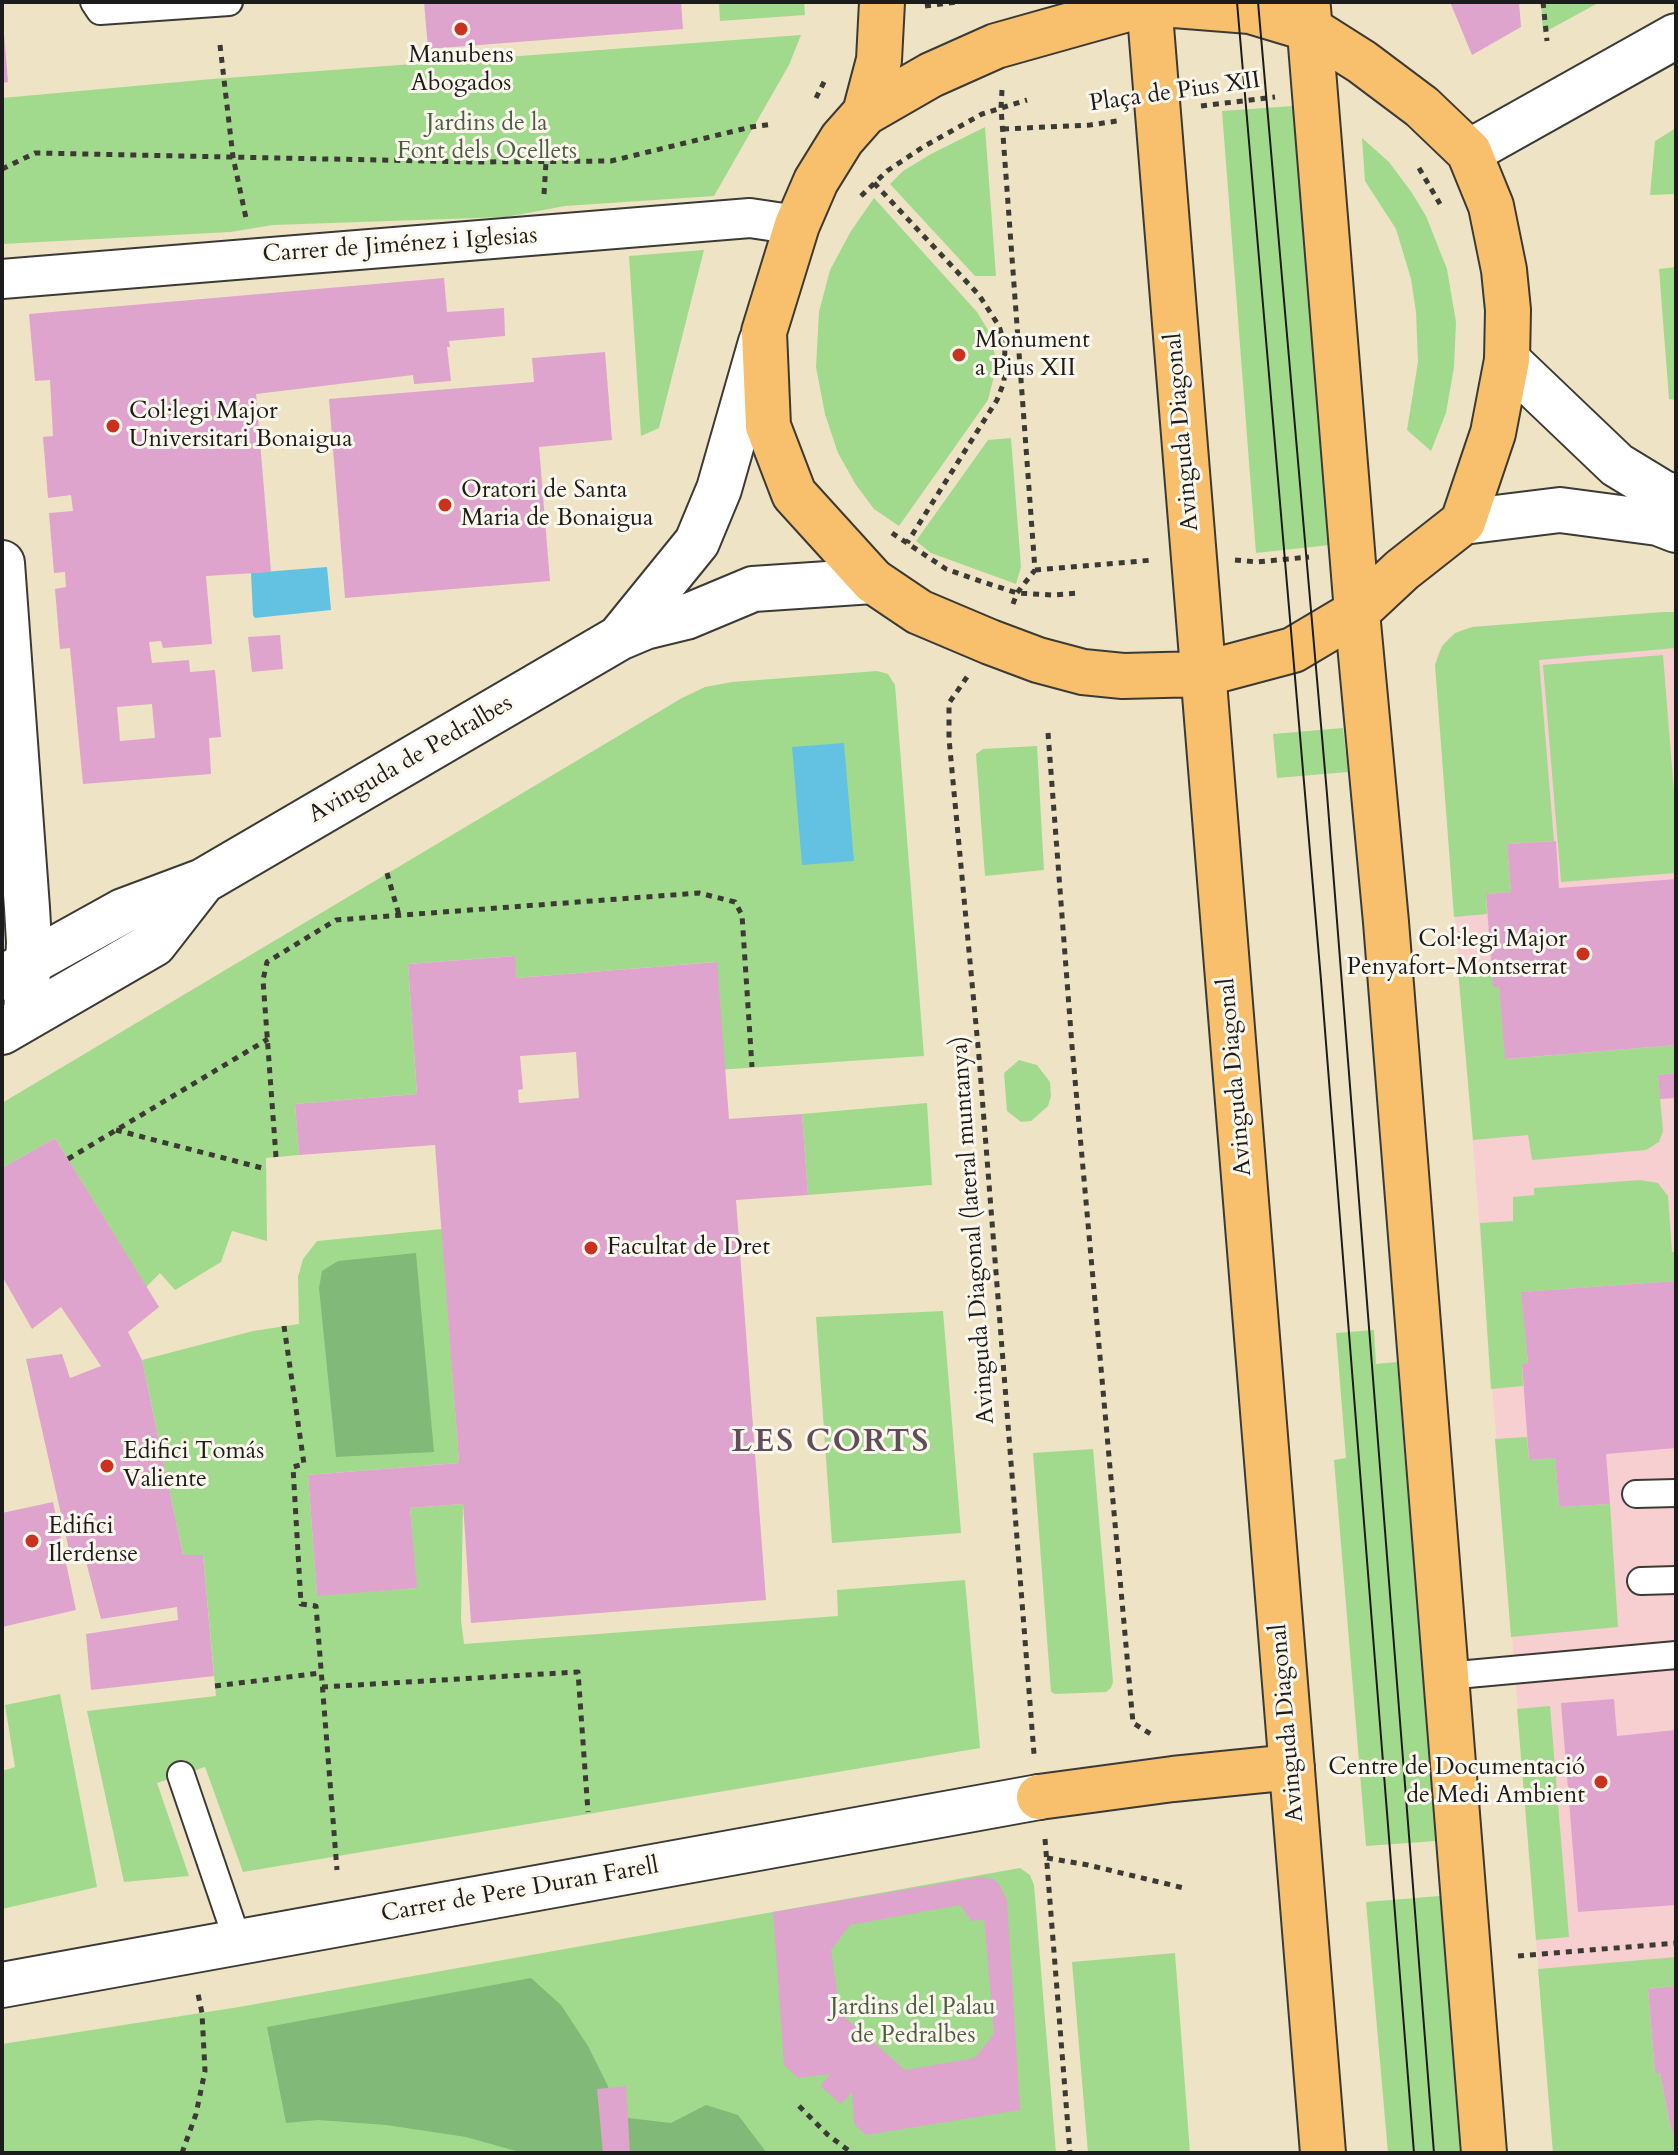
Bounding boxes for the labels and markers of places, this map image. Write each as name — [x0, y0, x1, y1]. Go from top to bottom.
marker: Manubens Abogados — [452, 20, 470, 38]
place label: Manubens Abogados — [408, 42, 514, 98]
place label: Monument a Pius XII — [975, 327, 1090, 383]
marker: Monument a Pius XII — [950, 346, 968, 364]
place label: Col·legi Major Universitari Bonaigua — [129, 398, 352, 454]
marker: Col·legi Major Universitari Bonaigua — [104, 417, 122, 435]
place label: Oratori de Santa Maria de Bonaigua — [461, 477, 653, 533]
marker: Oratori de Santa Maria de Bonaigua — [436, 496, 454, 514]
place label: Col·legi Major Penyafort-Montserrat — [1347, 926, 1567, 982]
marker: Col·legi Major Penyafort-Montserrat — [1574, 945, 1592, 963]
place label: Facultat de Dret — [607, 1234, 770, 1262]
marker: Facultat de Dret — [582, 1239, 600, 1257]
place label: Edifici Tomás Valiente — [123, 1438, 264, 1494]
marker: Edifici Tomás Valiente — [98, 1457, 116, 1475]
place label: Edifici Ilerdense — [48, 1513, 138, 1569]
marker: Edifici Ilerdense — [23, 1532, 41, 1550]
place label: Centre de Documentació de Medi Ambient — [1328, 1754, 1585, 1810]
marker: Centre de Documentació de Medi Ambient — [1592, 1773, 1610, 1791]

